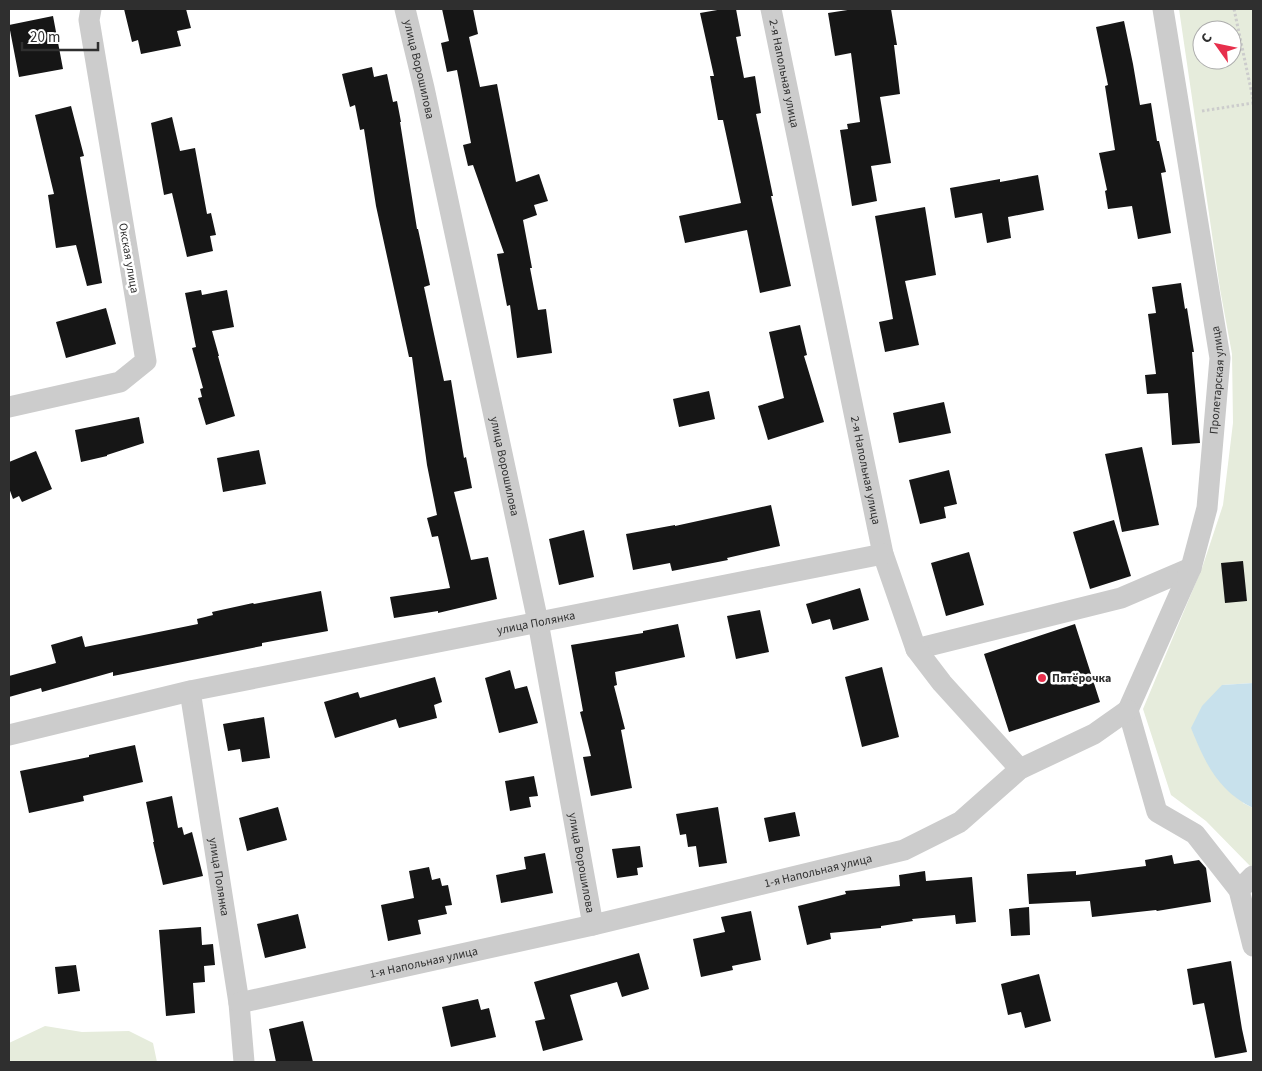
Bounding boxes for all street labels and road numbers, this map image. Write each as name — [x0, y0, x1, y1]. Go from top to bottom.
street label: улица Ворошилова — [399, 18, 438, 121]
street label: 2-я Напольная улица — [764, 18, 803, 130]
street label: Окская улица — [114, 222, 143, 295]
street label: Пролетарская улица — [1205, 325, 1229, 435]
street label: улица Ворошилова — [485, 415, 523, 518]
street label: 2-я Напольная улица — [846, 415, 885, 526]
street label: улица Полянка — [496, 607, 577, 639]
street label: улица Ворошилова — [564, 811, 599, 914]
street label: улица Полянка — [204, 836, 233, 917]
street label: 1-я Напольная улица — [763, 850, 874, 892]
street label: 1-я Напольная улица — [368, 943, 479, 983]

